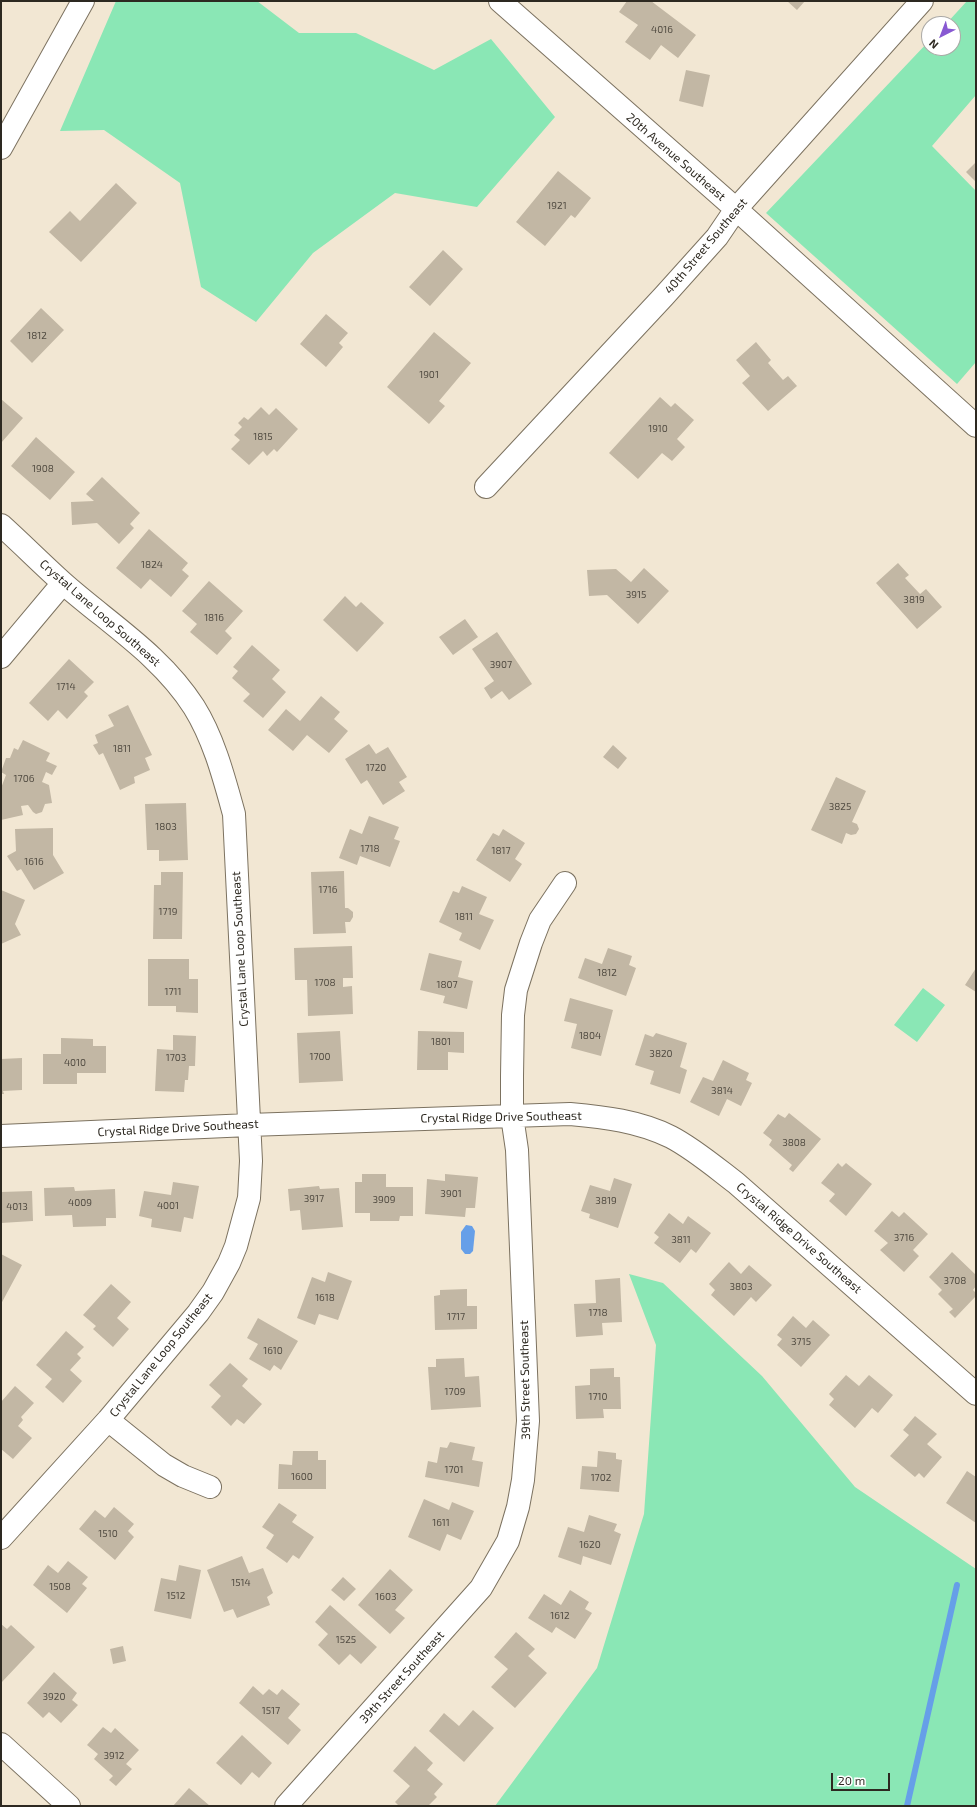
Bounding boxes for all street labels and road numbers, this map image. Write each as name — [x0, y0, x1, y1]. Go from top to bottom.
street label: 20th Avenue Southeast — [623, 110, 729, 204]
street label: 40th Street Southeast — [662, 195, 750, 297]
street label: Crystal Lane Loop Southeast — [37, 557, 163, 669]
street label: Crystal Lane Loop Southeast — [229, 871, 251, 1027]
street label: Crystal Ridge Drive Southeast — [420, 1108, 582, 1126]
street label: Crystal Ridge Drive Southeast — [97, 1117, 259, 1139]
street label: Crystal Ridge Drive Southeast — [733, 1180, 865, 1296]
street label: Crystal Lane Loop Southeast — [107, 1290, 215, 1420]
street label: 39th Street Southeast — [517, 1320, 533, 1440]
street label: 39th Street Southeast — [357, 1628, 447, 1726]

